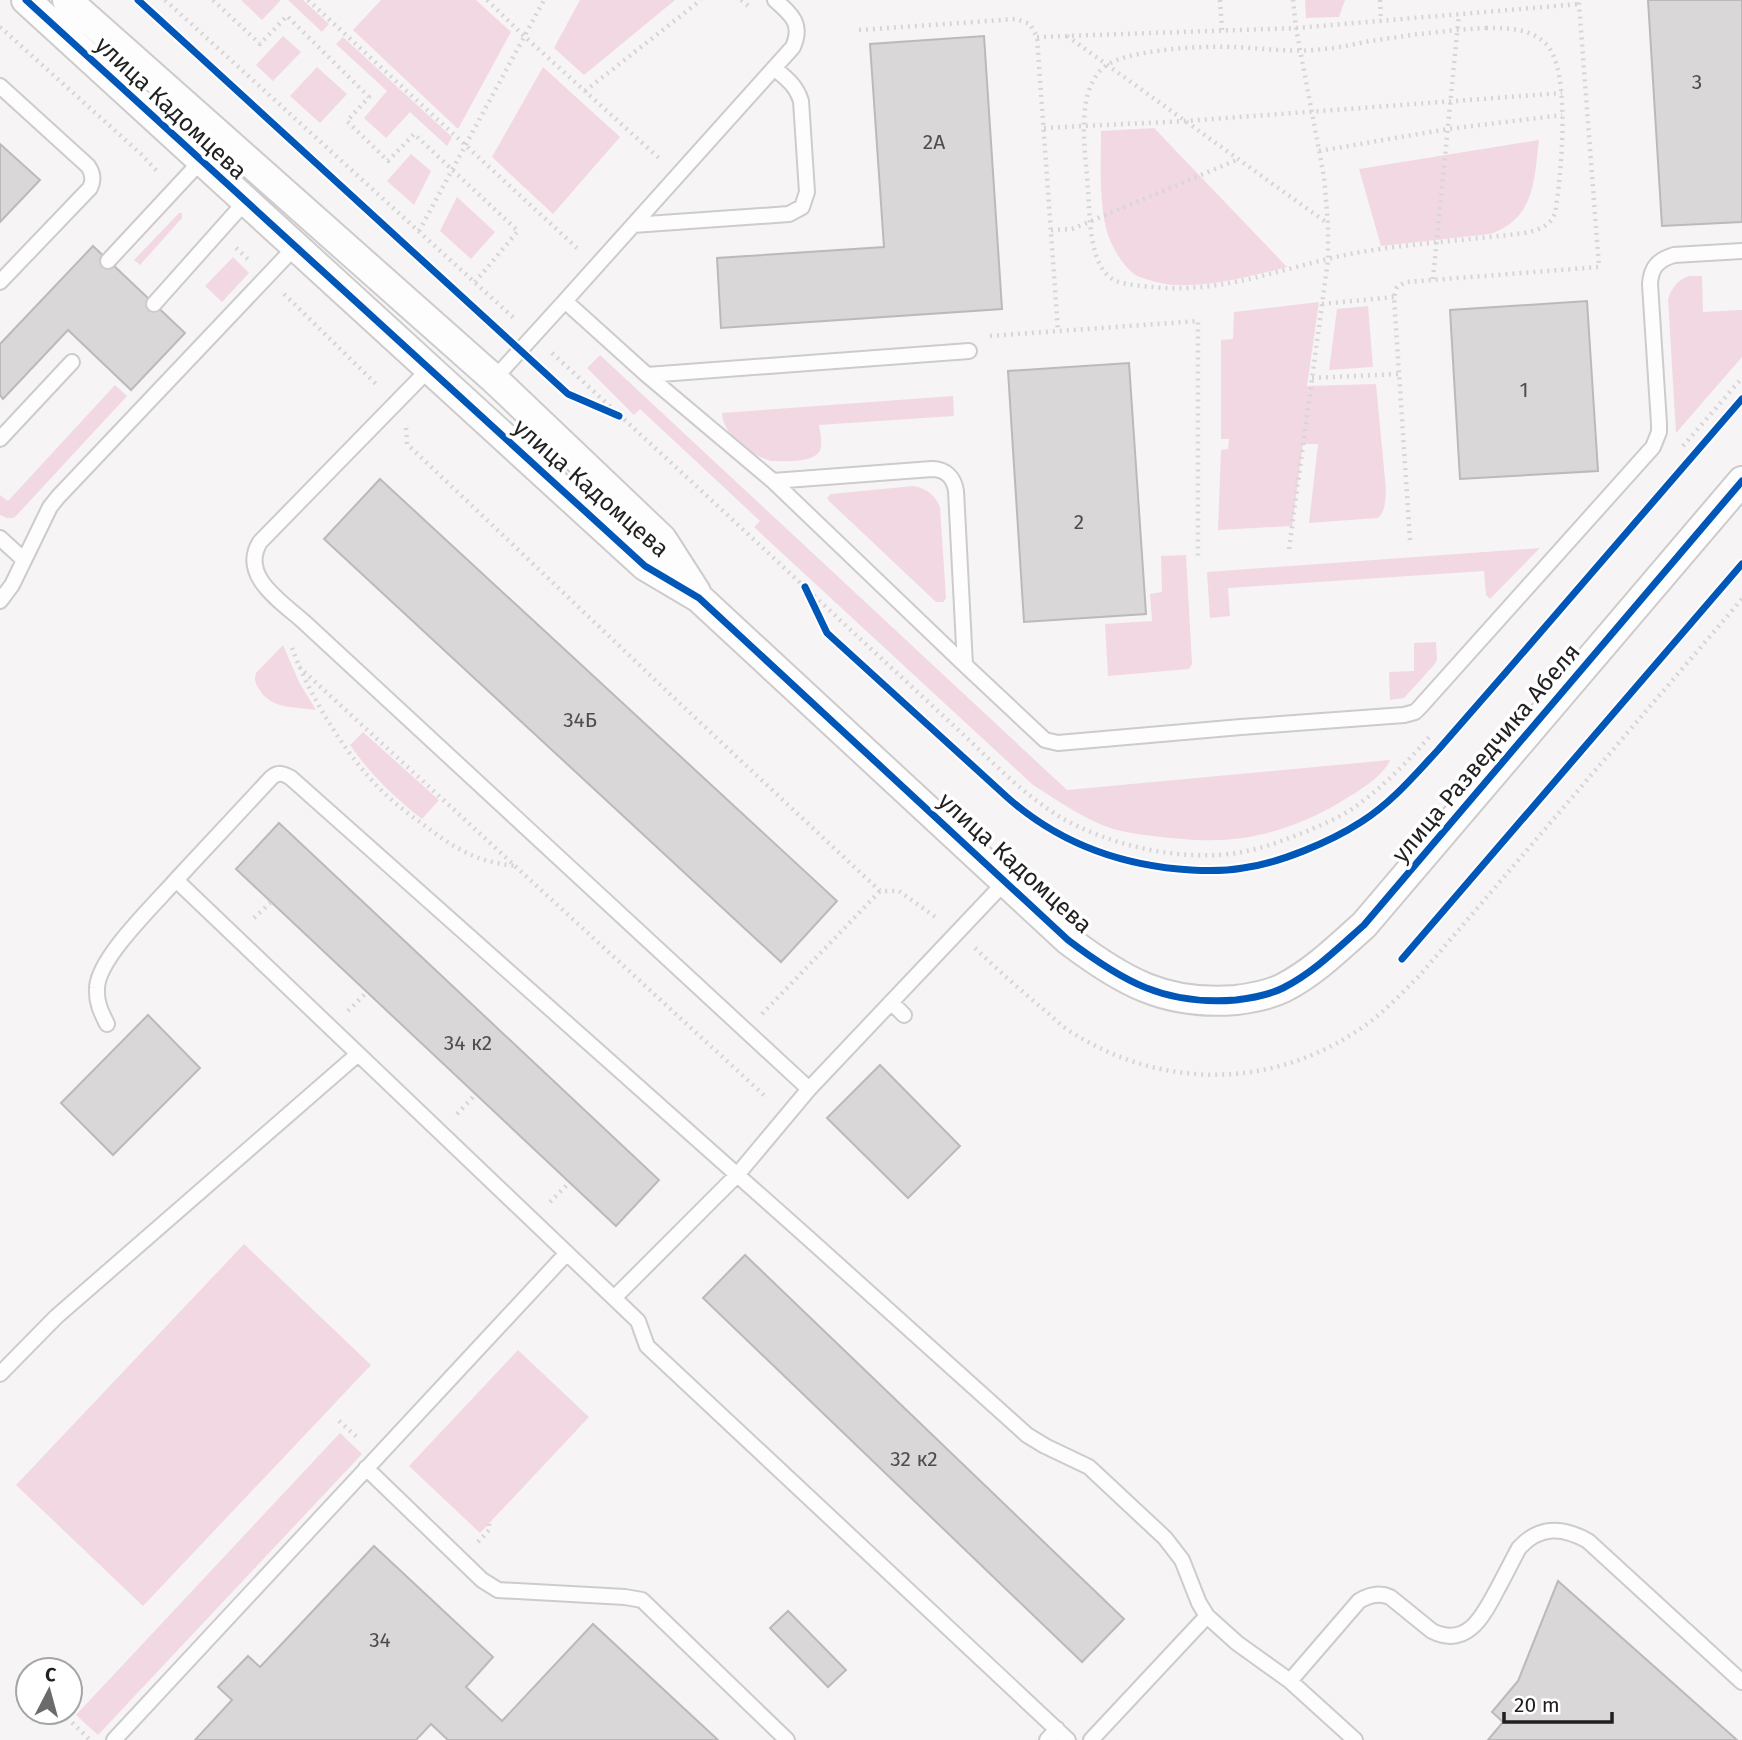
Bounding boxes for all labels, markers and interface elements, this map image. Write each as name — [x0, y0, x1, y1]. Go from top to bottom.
street label: улица Кадомцева — [89, 31, 253, 185]
house number: 3 — [1692, 69, 1702, 95]
house number: 2А — [923, 129, 945, 155]
house number: 1 — [1519, 377, 1529, 403]
street label: улица Кадомцева — [507, 413, 675, 563]
house number: 2 — [1074, 509, 1084, 535]
street label: улица Разведчика Абеля — [1386, 638, 1586, 868]
house number: 34Б — [563, 707, 597, 733]
street label: улица Кадомцева — [932, 787, 1098, 939]
house number: 34 к2 — [444, 1030, 492, 1056]
house number: 32 к2 — [890, 1446, 938, 1472]
house number: 34 — [369, 1627, 391, 1653]
north arrow — [14, 1656, 84, 1726]
text: С — [44, 1663, 57, 1687]
scale bar — [1504, 1680, 1612, 1724]
text: 20 m — [1514, 1692, 1560, 1718]

